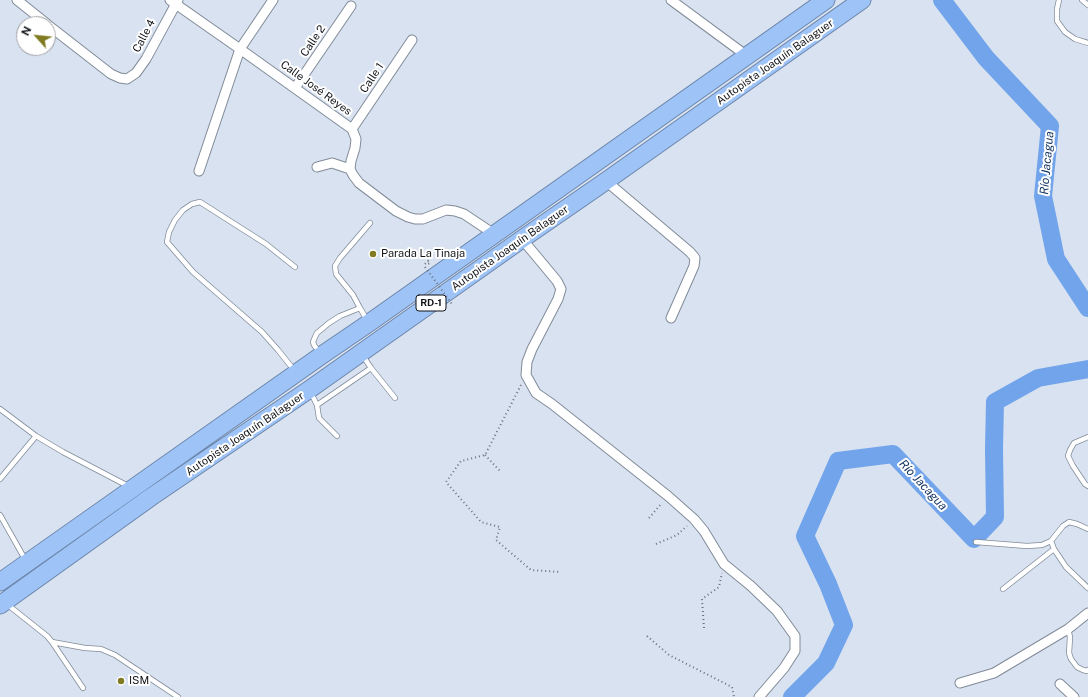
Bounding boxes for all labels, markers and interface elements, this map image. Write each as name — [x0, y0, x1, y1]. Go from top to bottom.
north arrow — [16, 16, 56, 56]
street label: Autopista Joaquín Balaguer — [714, 16, 836, 108]
street label: Calle 4 — [130, 17, 158, 55]
street label: Calle 2 — [298, 23, 328, 59]
text: N — [19, 24, 33, 38]
street label: Calle José Reyes — [278, 58, 354, 118]
street label: Calle 1 — [357, 61, 387, 95]
water label: Río Jacagua — [1037, 131, 1057, 195]
street label: Autopista Joaquín Balaguer — [449, 202, 571, 294]
place label: Parada La Tinaja — [381, 247, 465, 261]
marker: Parada La Tinaja — [368, 249, 378, 259]
road number: RD-1 — [416, 295, 446, 311]
street label: Autopista Joaquín Balaguer — [183, 389, 307, 479]
water label: Río Jacagua — [896, 457, 950, 513]
place label: ISM — [129, 674, 149, 688]
marker: ISM — [116, 676, 126, 686]

